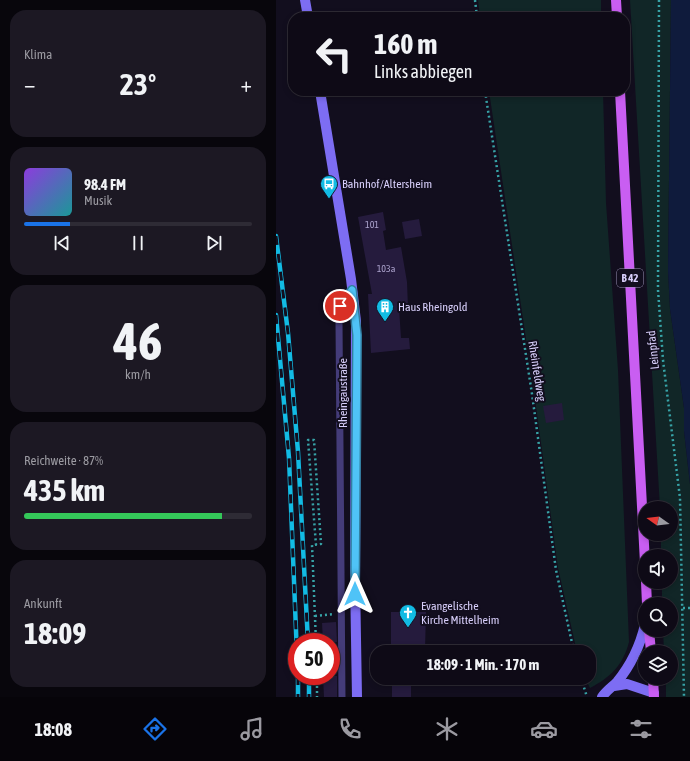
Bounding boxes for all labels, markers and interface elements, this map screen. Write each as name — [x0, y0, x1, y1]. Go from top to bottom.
icon: left — [308, 28, 360, 80]
text: 160 m — [374, 28, 437, 60]
text: Klima — [24, 47, 52, 62]
text: Links abbiegen — [374, 61, 473, 82]
text: 23° — [120, 67, 156, 101]
text: − — [24, 71, 35, 97]
text: + — [241, 71, 252, 97]
bus stop icon: Bahnhof/Altersheim — [319, 174, 339, 199]
text: 98.4 FM — [84, 176, 126, 193]
place label: Bahnhof/Altersheim — [342, 177, 432, 191]
text: Musik — [84, 193, 112, 208]
house number: 101 — [365, 219, 379, 230]
icon: previous — [51, 232, 73, 254]
icon: pause — [127, 232, 149, 254]
icon: next — [203, 232, 225, 254]
house number: 103a — [377, 263, 396, 274]
road number: B 42 — [617, 269, 643, 287]
pin — [323, 289, 357, 323]
icon: arrive — [329, 295, 351, 317]
building icon: Haus Rheingold — [375, 297, 395, 322]
place label: Haus Rheingold — [398, 300, 467, 314]
text: 46 — [114, 311, 162, 371]
street label: Leinpfad — [644, 330, 662, 370]
street label: Rheinfeldweg — [525, 340, 549, 403]
street label: Rheingaustraße — [336, 358, 350, 428]
text: km/h — [125, 367, 151, 382]
text: Reichweite · 87% — [24, 453, 103, 468]
text: 435 km — [24, 473, 105, 507]
north arrow — [638, 501, 678, 541]
map controls — [638, 501, 678, 685]
button: sound — [638, 549, 678, 589]
position arrow — [334, 573, 376, 615]
text: Ankunft — [24, 596, 62, 611]
button: search — [638, 597, 678, 637]
place label: Evangelische Kirche Mittelheim — [421, 599, 499, 627]
church icon: Evangelische Kirche Mittelheim — [398, 603, 418, 628]
text: 18:09 — [24, 616, 86, 650]
speed limit sign: 50 — [288, 633, 340, 685]
button: layers — [638, 645, 678, 685]
text: 18:09 · 1 Min. · 170 m — [427, 656, 539, 673]
icon: directions — [141, 715, 169, 743]
icon: music — [238, 715, 266, 743]
icon: phone — [336, 715, 364, 743]
icon: climate — [433, 715, 461, 743]
icon: car — [530, 715, 558, 743]
icon: filters — [627, 715, 655, 743]
text: 18:08 — [35, 719, 72, 740]

